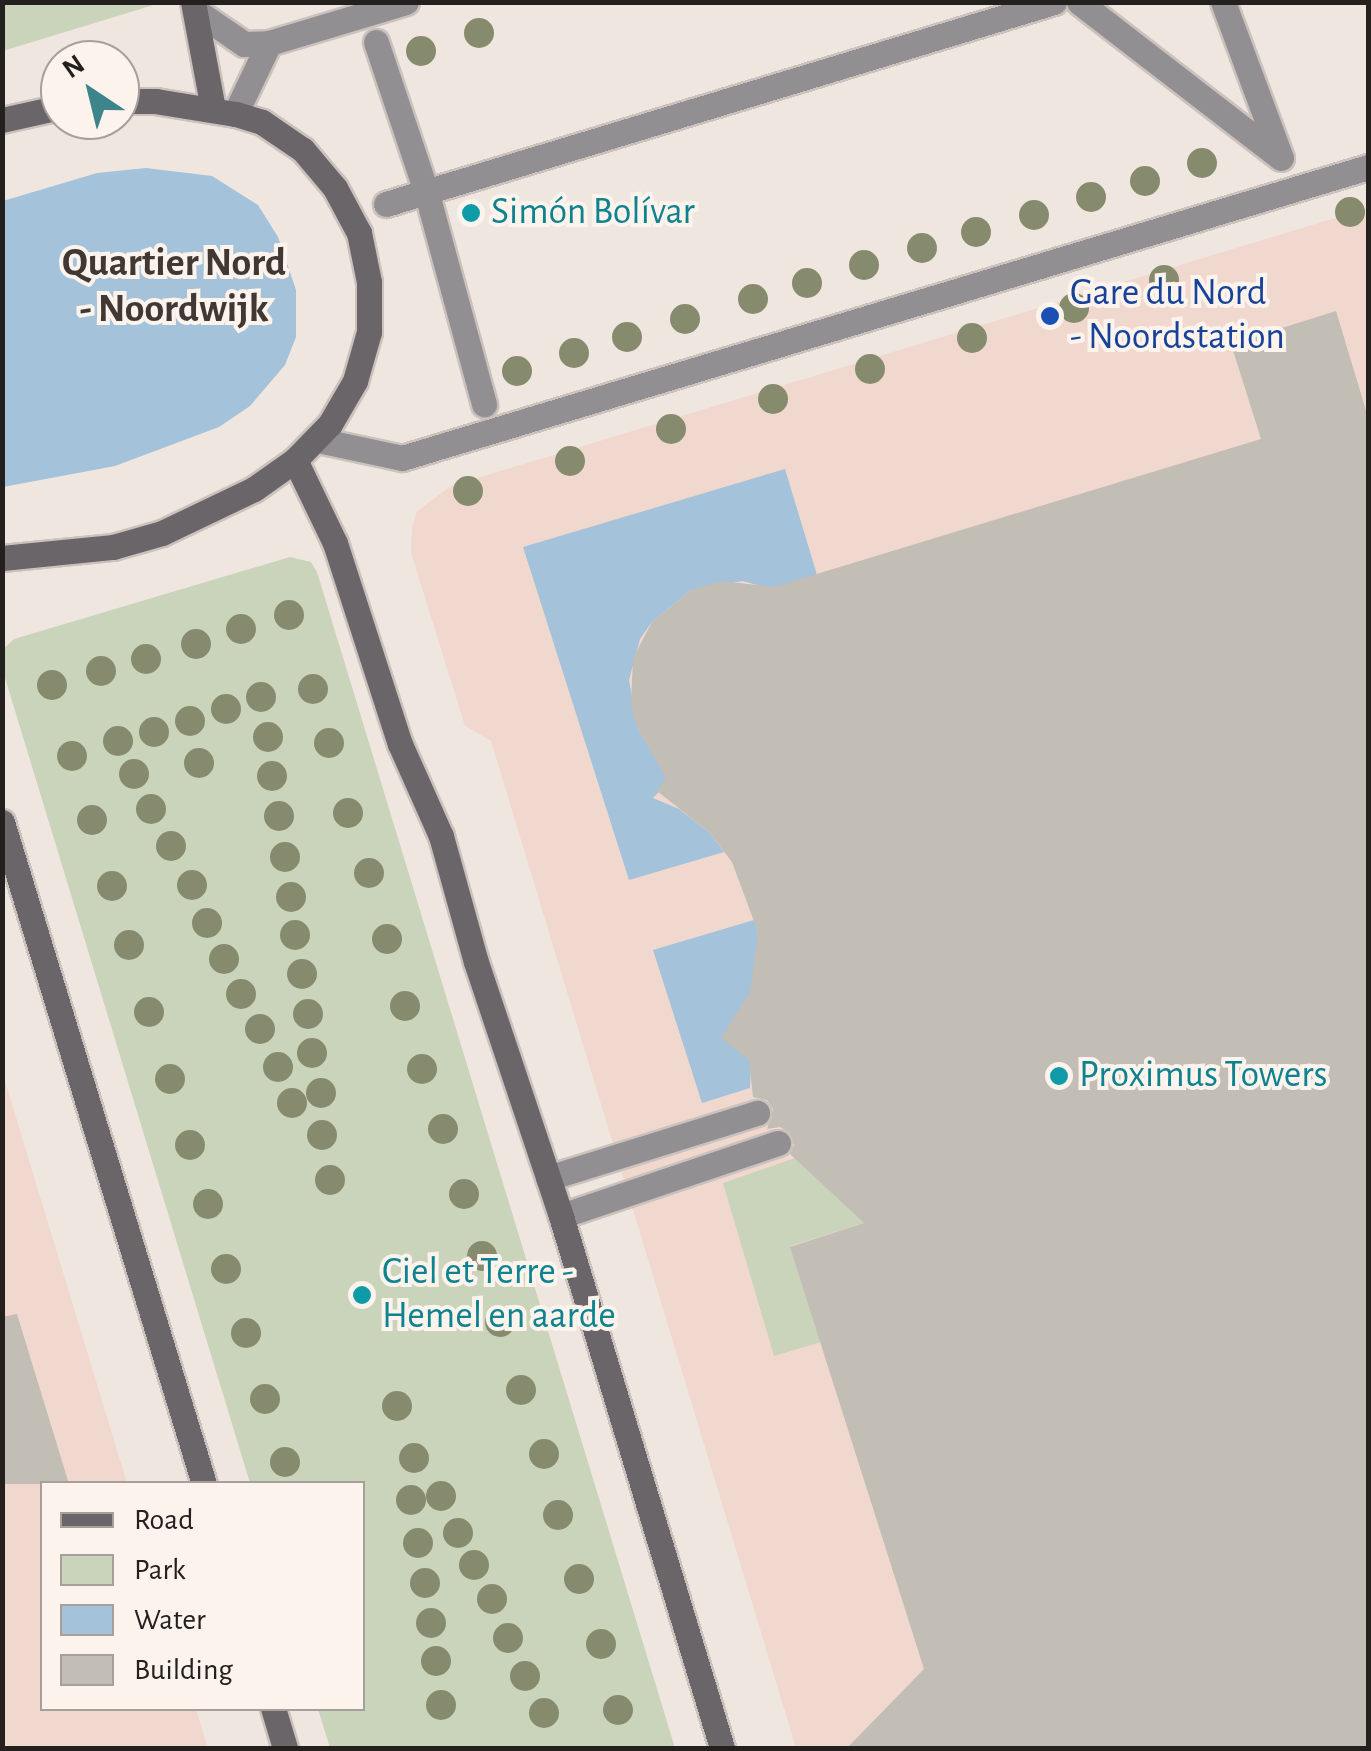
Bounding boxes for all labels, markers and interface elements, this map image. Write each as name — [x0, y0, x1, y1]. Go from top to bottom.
north arrow — [40, 40, 140, 140]
text: N — [58, 50, 90, 84]
place label: Simón Bolívar — [491, 190, 695, 236]
marker: Simón Bolívar — [460, 202, 482, 224]
district label: Quartier Nord - Noordwijk — [62, 239, 286, 333]
place label: Gare du Nord - Noordstation — [1070, 271, 1285, 360]
marker: Gare du Nord - Noordstation — [1039, 305, 1061, 327]
place label: Proximus Towers — [1079, 1053, 1328, 1099]
marker: Proximus Towers — [1048, 1065, 1070, 1087]
place label: Ciel et Terre - Hemel en aarde — [382, 1250, 616, 1340]
marker: Ciel et Terre - Hemel en aarde — [351, 1284, 373, 1306]
legend — [40, 1481, 365, 1711]
text: Road — [134, 1505, 194, 1535]
text: Park — [134, 1555, 186, 1585]
text: Water — [134, 1605, 206, 1635]
text: Building — [134, 1655, 233, 1685]

